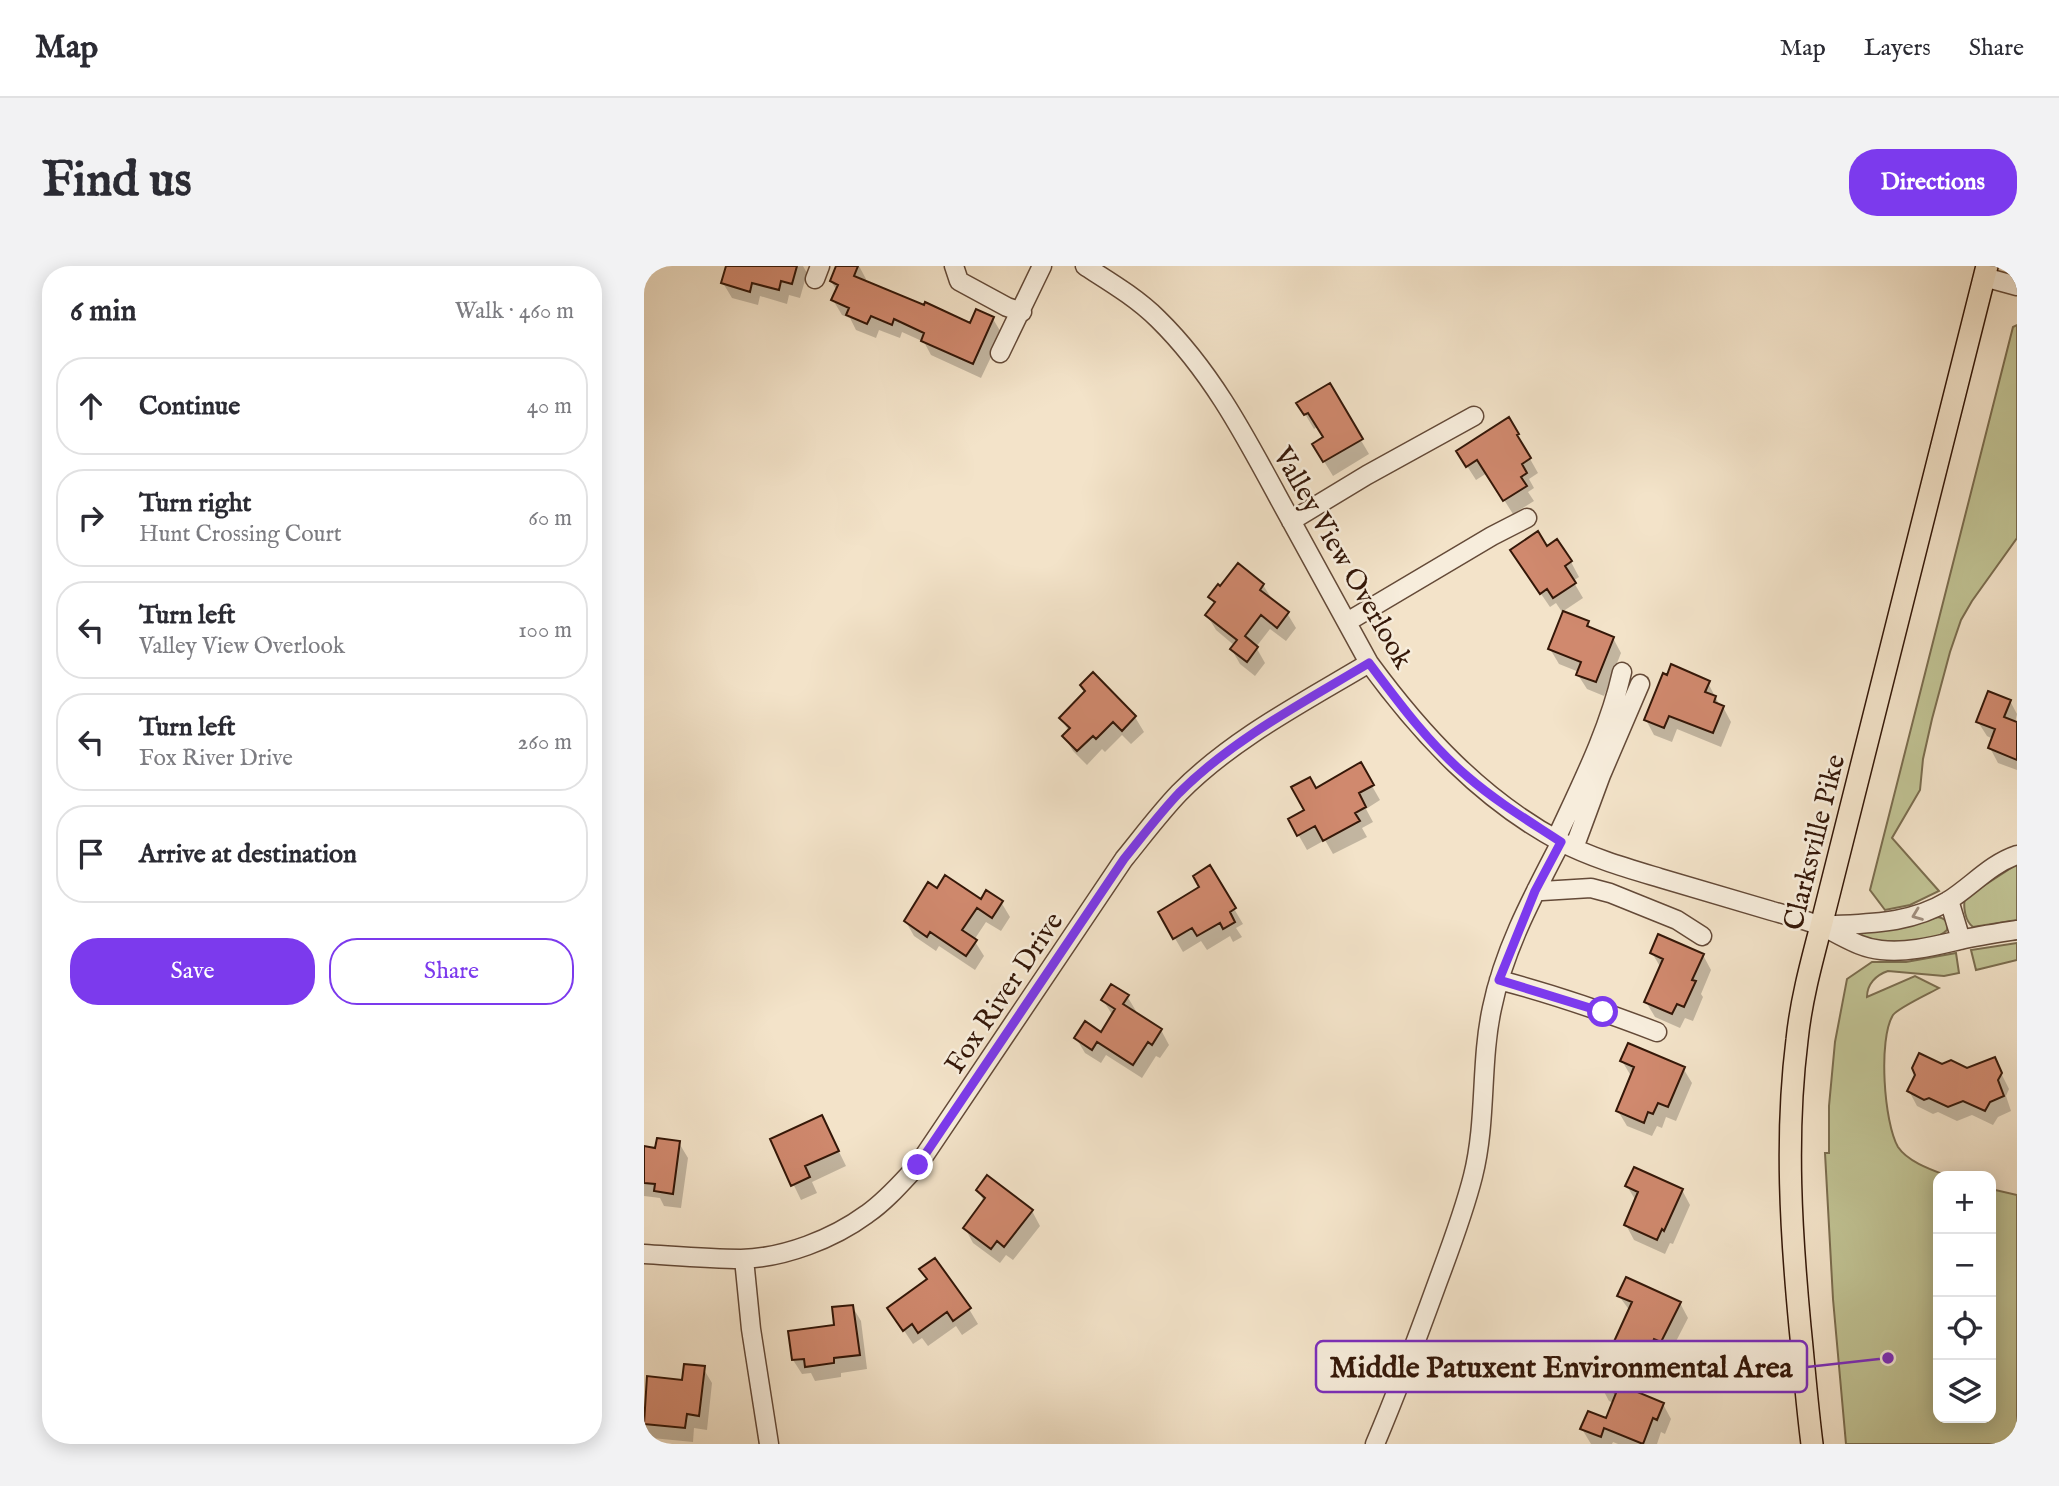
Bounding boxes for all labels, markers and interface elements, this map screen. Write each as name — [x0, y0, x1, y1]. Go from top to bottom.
text: Map — [35, 27, 98, 69]
text: Map — [1780, 33, 1826, 64]
text: Layers — [1864, 33, 1931, 64]
text: Share — [1969, 33, 2024, 64]
button: Directions — [1849, 149, 2017, 216]
text: Find us — [42, 151, 192, 213]
text: 6 min — [70, 293, 136, 331]
text: Walk · 460 m — [455, 297, 574, 326]
icon: ahead — [72, 387, 110, 425]
text: Continue — [139, 390, 240, 423]
text: 40 m — [527, 392, 572, 421]
street label: Valley View Overlook — [1263, 440, 1420, 676]
text: Turn right — [139, 487, 252, 520]
icon: right — [72, 499, 110, 537]
text: 60 m — [528, 504, 572, 533]
text: Hunt Crossing Court — [139, 520, 342, 549]
text: Turn left — [139, 599, 236, 632]
icon: left — [72, 611, 110, 649]
text: 100 m — [518, 616, 572, 645]
text: Valley View Overlook — [139, 632, 345, 661]
text: Turn left — [139, 711, 236, 744]
icon: left — [72, 723, 110, 761]
text: 260 m — [517, 728, 572, 757]
text: Fox River Drive — [139, 744, 293, 773]
street label: Clarksville Pike — [1777, 751, 1854, 934]
icon: arrive — [72, 835, 110, 873]
text: Arrive at destination — [139, 838, 357, 871]
street label: Fox River Drive — [938, 906, 1072, 1081]
one-way arrow — [1911, 906, 1923, 920]
button: Save — [70, 938, 315, 1005]
button: Share — [329, 938, 574, 1005]
route start — [1587, 996, 1618, 1027]
route end — [902, 1149, 933, 1180]
map controls — [1933, 1171, 1996, 1423]
button: + — [1933, 1171, 1996, 1234]
button: − — [1933, 1234, 1996, 1297]
button: locate — [1933, 1297, 1996, 1360]
callout: Middle Patuxent Environmental Area — [1316, 1341, 1807, 1392]
text: Middle Patuxent Environmental Area — [1330, 1350, 1794, 1388]
button: layers — [1933, 1360, 1996, 1423]

